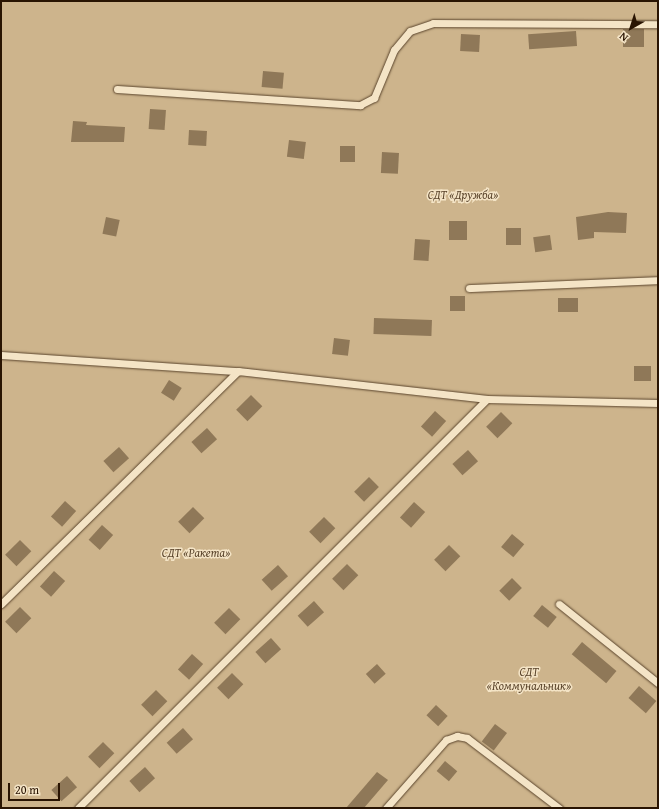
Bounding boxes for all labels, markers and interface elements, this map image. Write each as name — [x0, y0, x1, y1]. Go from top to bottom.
north arrow — [611, 8, 651, 48]
text: N — [616, 29, 631, 46]
park label: СДТ «Дружба» — [428, 188, 498, 202]
park label: СДТ «Ракета» — [162, 546, 230, 560]
park label: СДТ «Коммунальник» — [487, 665, 571, 693]
scale bar — [10, 775, 62, 801]
text: 20 m — [15, 781, 39, 798]

